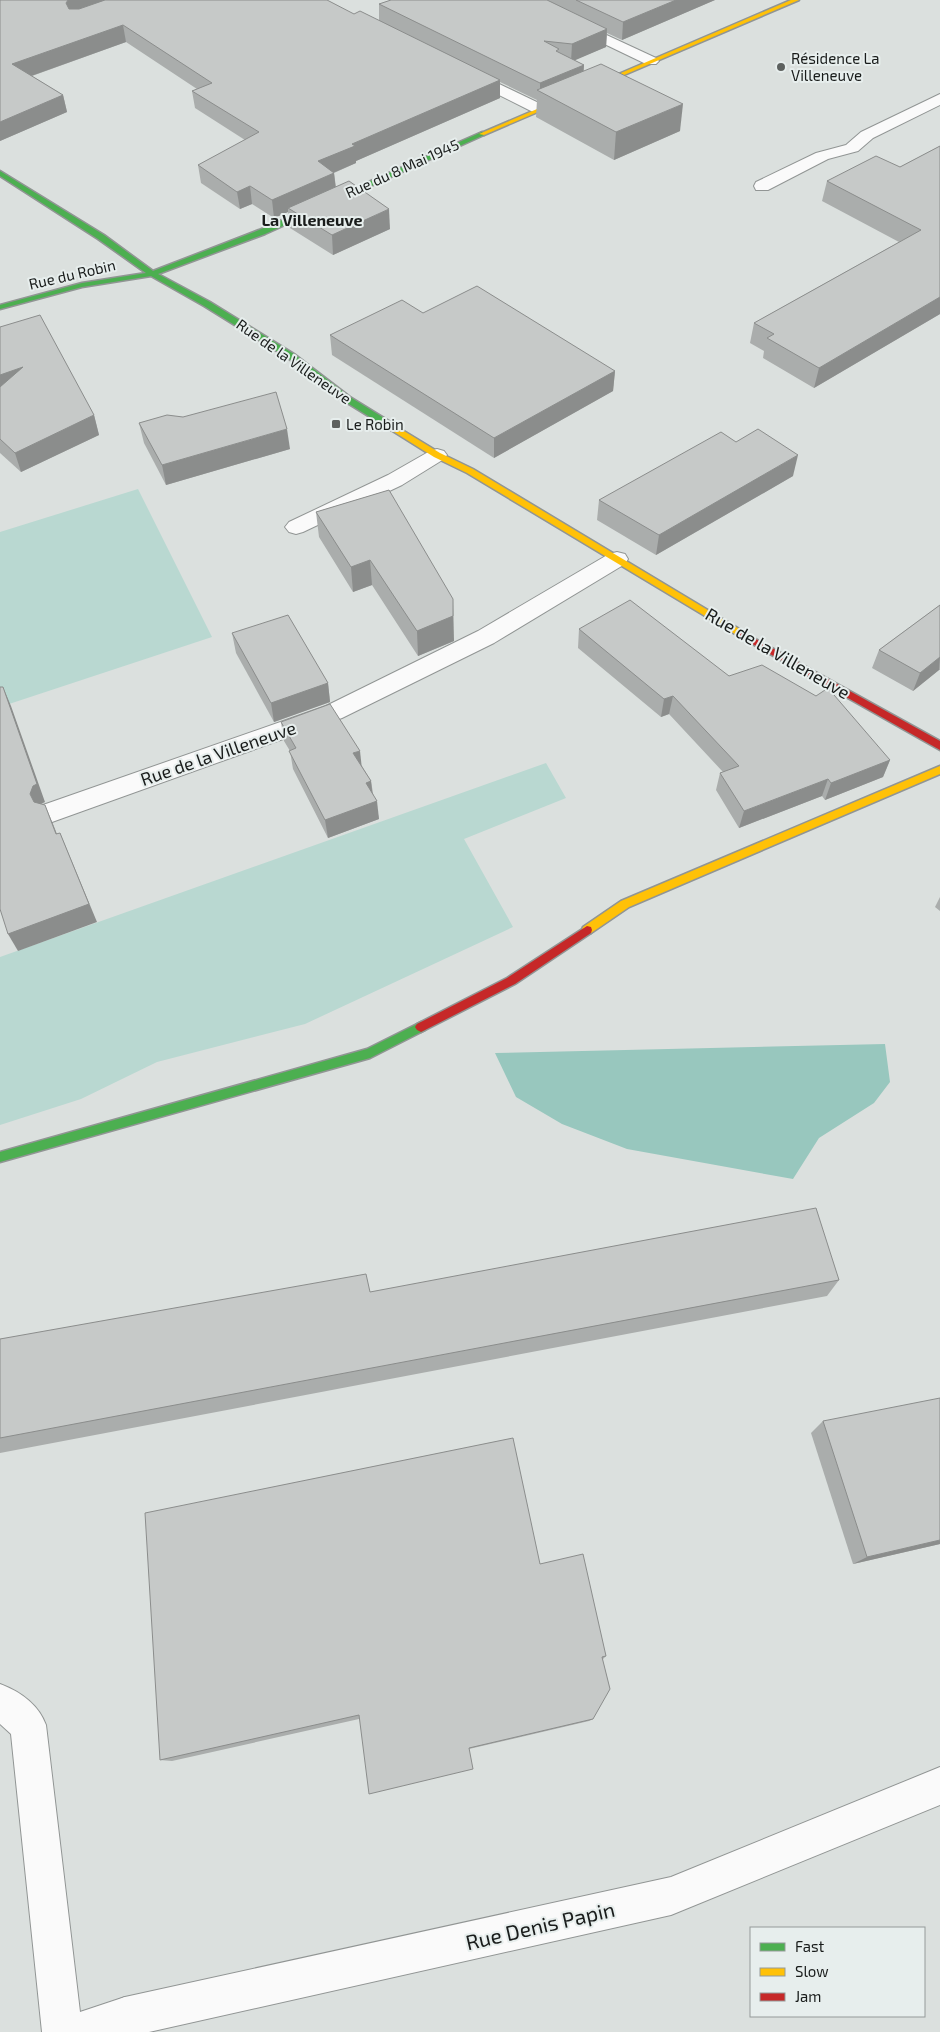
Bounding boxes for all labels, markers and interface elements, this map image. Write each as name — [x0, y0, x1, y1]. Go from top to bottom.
place label: Résidence La Villeneuve — [791, 49, 880, 84]
marker: Résidence La Villeneuve — [775, 61, 787, 73]
street label: Rue du 8 Mai 1945 — [342, 135, 462, 201]
district label: La Villeneuve — [261, 210, 363, 229]
street label: Rue du Robin — [27, 255, 117, 293]
street label: Rue de la Villeneuve — [233, 315, 355, 407]
place label: Le Robin — [346, 415, 404, 433]
marker: Le Robin — [330, 418, 342, 430]
street label: Rue de la Villeneuve — [702, 603, 854, 703]
street label: Rue de la Villeneuve — [137, 716, 299, 790]
street label: Rue Denis Papin — [463, 1896, 617, 1954]
legend — [750, 1927, 925, 2017]
text: Fast — [795, 1937, 825, 1955]
text: Slow — [795, 1962, 829, 1980]
text: Jam — [795, 1987, 821, 2005]

